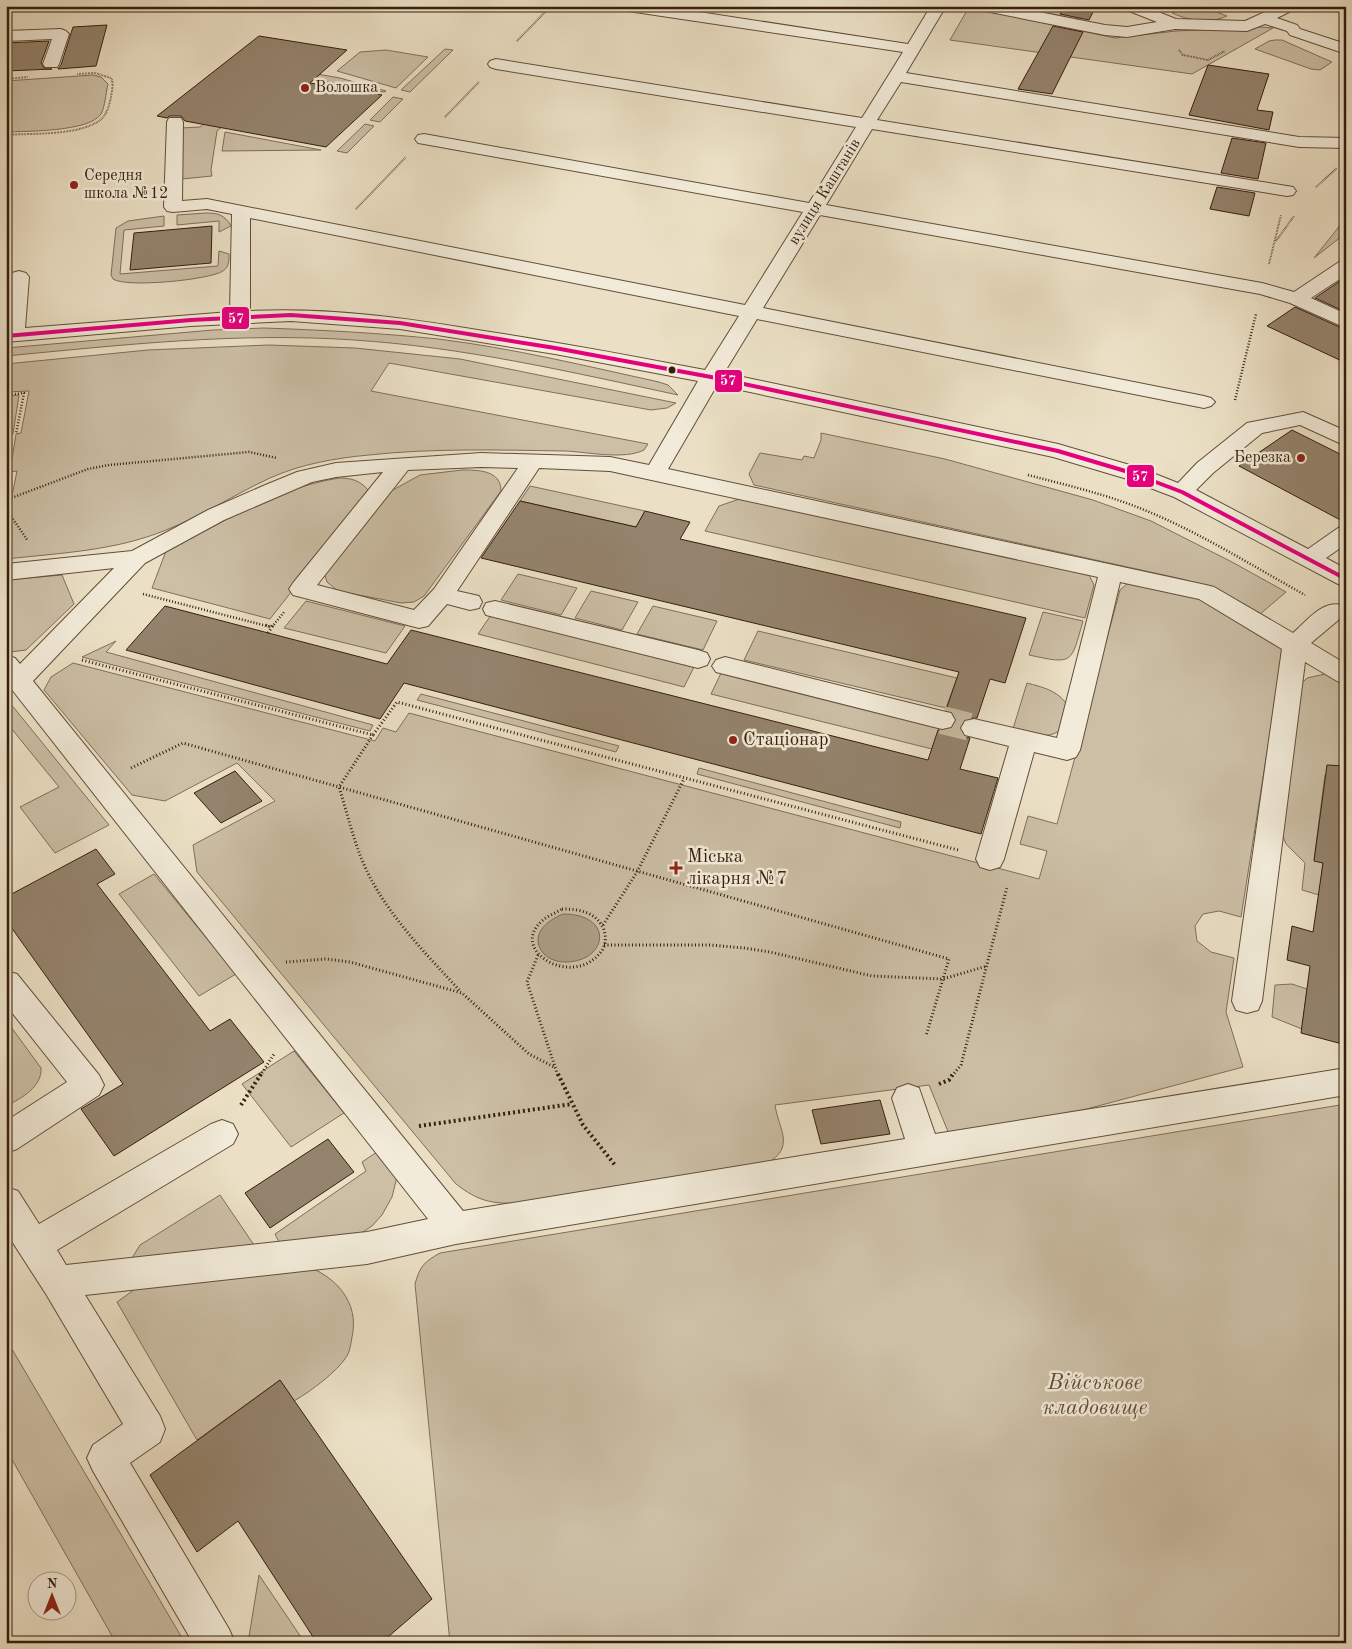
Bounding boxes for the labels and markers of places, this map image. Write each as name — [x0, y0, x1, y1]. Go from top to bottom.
place label: Волошка — [315, 80, 378, 96]
marker: Волошка — [299, 82, 311, 94]
place label: Середня школа №12 — [84, 168, 168, 202]
marker: Середня школа №12 — [68, 179, 80, 191]
unlabelled marker — [667, 365, 677, 375]
place label: Березка — [1234, 450, 1291, 466]
marker: Березка — [1295, 452, 1307, 464]
place label: Стаціонар — [743, 731, 829, 750]
marker: Стаціонар — [727, 734, 739, 746]
place label: Міська лікарня №7 — [687, 848, 787, 889]
marker: Міська лікарня №7 — [669, 861, 683, 875]

